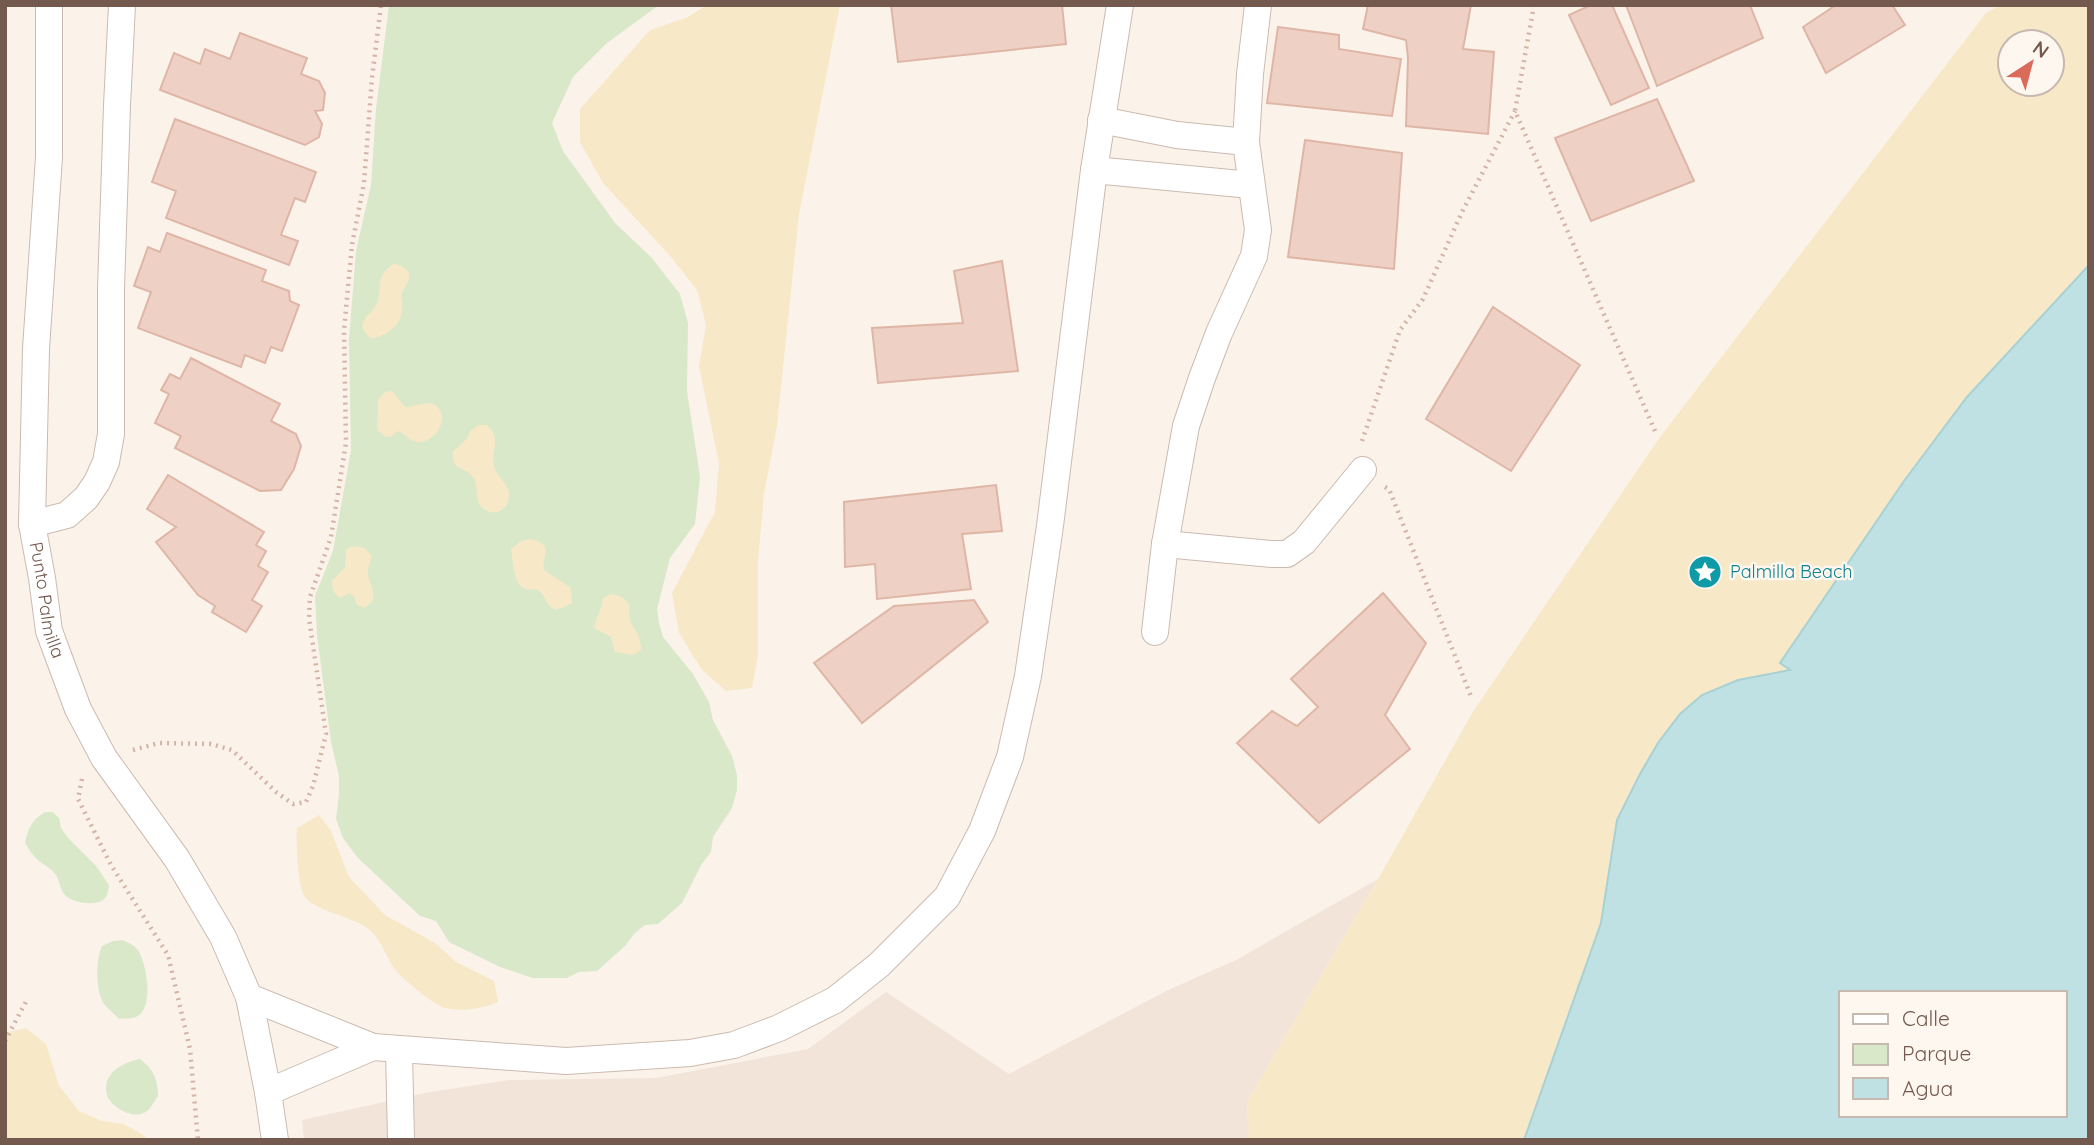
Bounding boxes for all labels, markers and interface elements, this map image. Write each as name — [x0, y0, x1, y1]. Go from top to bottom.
north arrow — [1996, 28, 2066, 98]
text: N — [2028, 35, 2054, 63]
street label: Punto Palmilla — [25, 540, 70, 661]
place icon: Palmilla Beach — [1686, 553, 1724, 591]
place label: Palmilla Beach — [1730, 560, 1852, 583]
legend — [1839, 991, 2066, 1117]
text: Calle — [1902, 1005, 1950, 1031]
text: Parque — [1902, 1040, 1971, 1066]
text: Agua — [1902, 1075, 1953, 1101]

